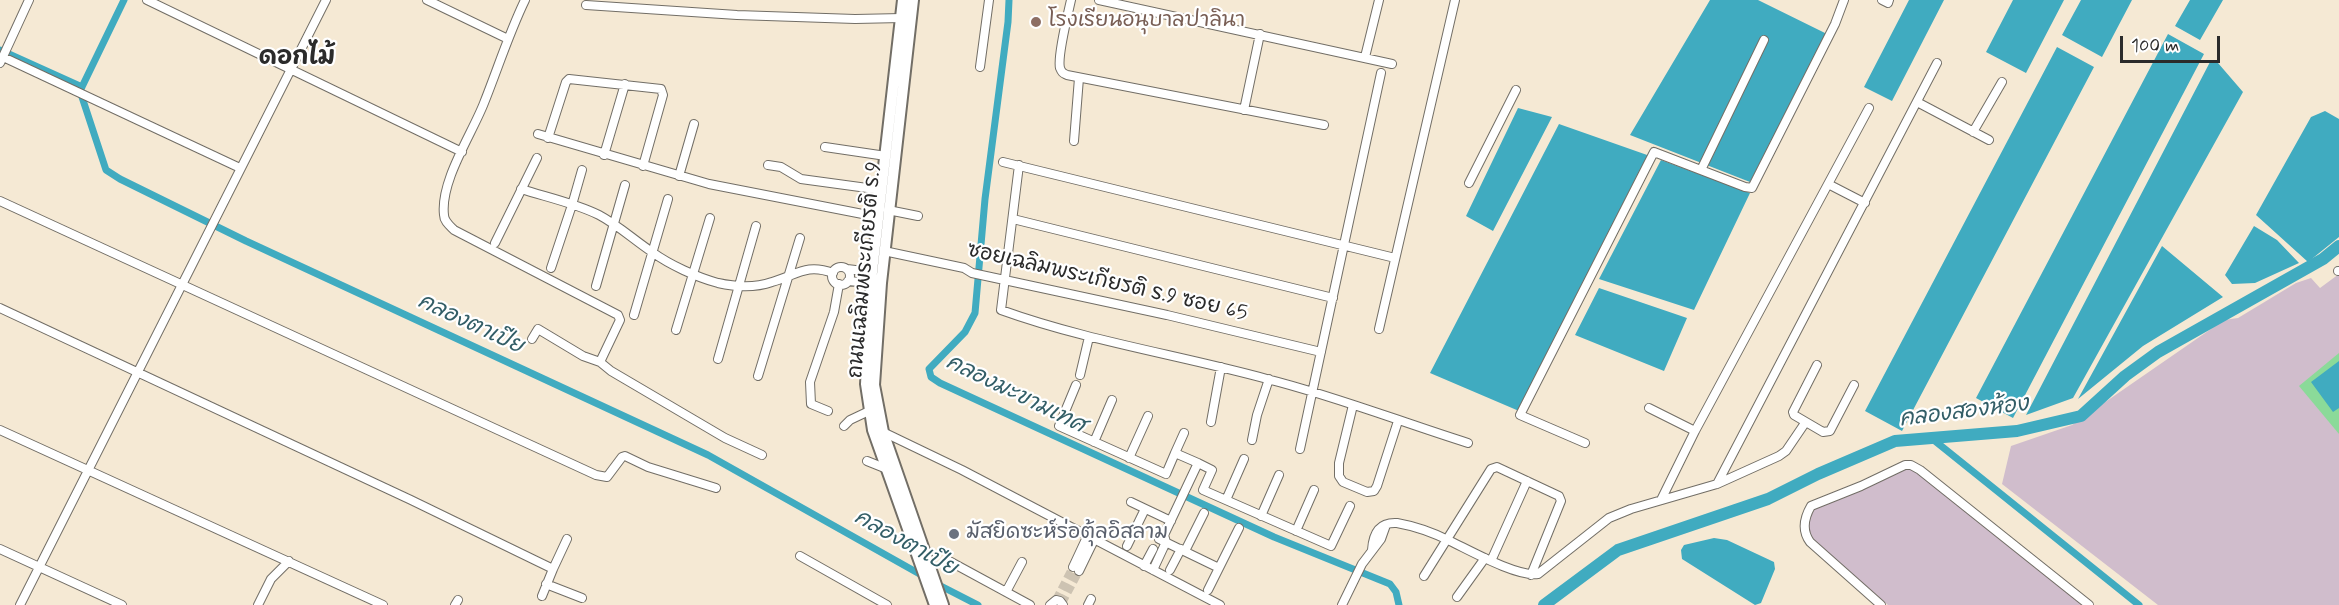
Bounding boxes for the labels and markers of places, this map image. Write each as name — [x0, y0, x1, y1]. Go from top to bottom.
place label: โรงเรียนอนุบาลปาลินา — [1048, 9, 1245, 35]
marker: โรงเรียนอนุบาลปาลินา — [1029, 15, 1043, 29]
place label: มัสยิดซะห์ร่อตุ้ลอิสลาม — [966, 521, 1168, 547]
marker: มัสยิดซะห์ร่อตุ้ลอิสลาม — [947, 527, 961, 541]

